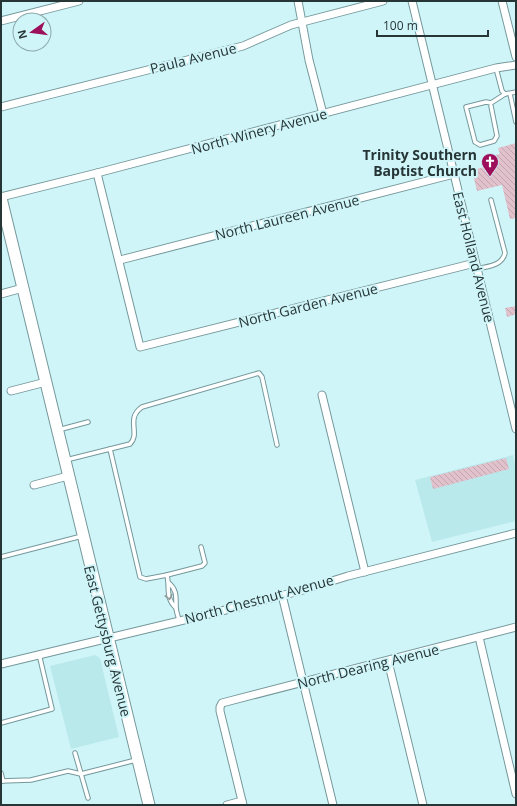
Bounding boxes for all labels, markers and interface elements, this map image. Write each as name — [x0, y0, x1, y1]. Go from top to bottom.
north arrow — [12, 12, 52, 52]
scale bar — [377, 12, 488, 38]
text: 100 m — [383, 17, 418, 34]
text: N — [13, 28, 30, 41]
street label: Paula Avenue — [148, 38, 238, 78]
street label: North Winery Avenue — [189, 104, 329, 158]
place label: Trinity Southern Baptist Church — [362, 145, 477, 180]
church icon: Trinity Southern Baptist Church — [480, 152, 500, 177]
street label: North Laureen Avenue — [213, 190, 361, 244]
street label: East Holland Avenue — [449, 190, 499, 324]
street label: North Garden Avenue — [236, 278, 380, 332]
street label: East Gettysburg Avenue — [80, 563, 136, 719]
street label: North Chestnut Avenue — [182, 570, 336, 628]
one-way arrow — [164, 593, 173, 600]
street label: North Dearing Avenue — [295, 639, 441, 693]

